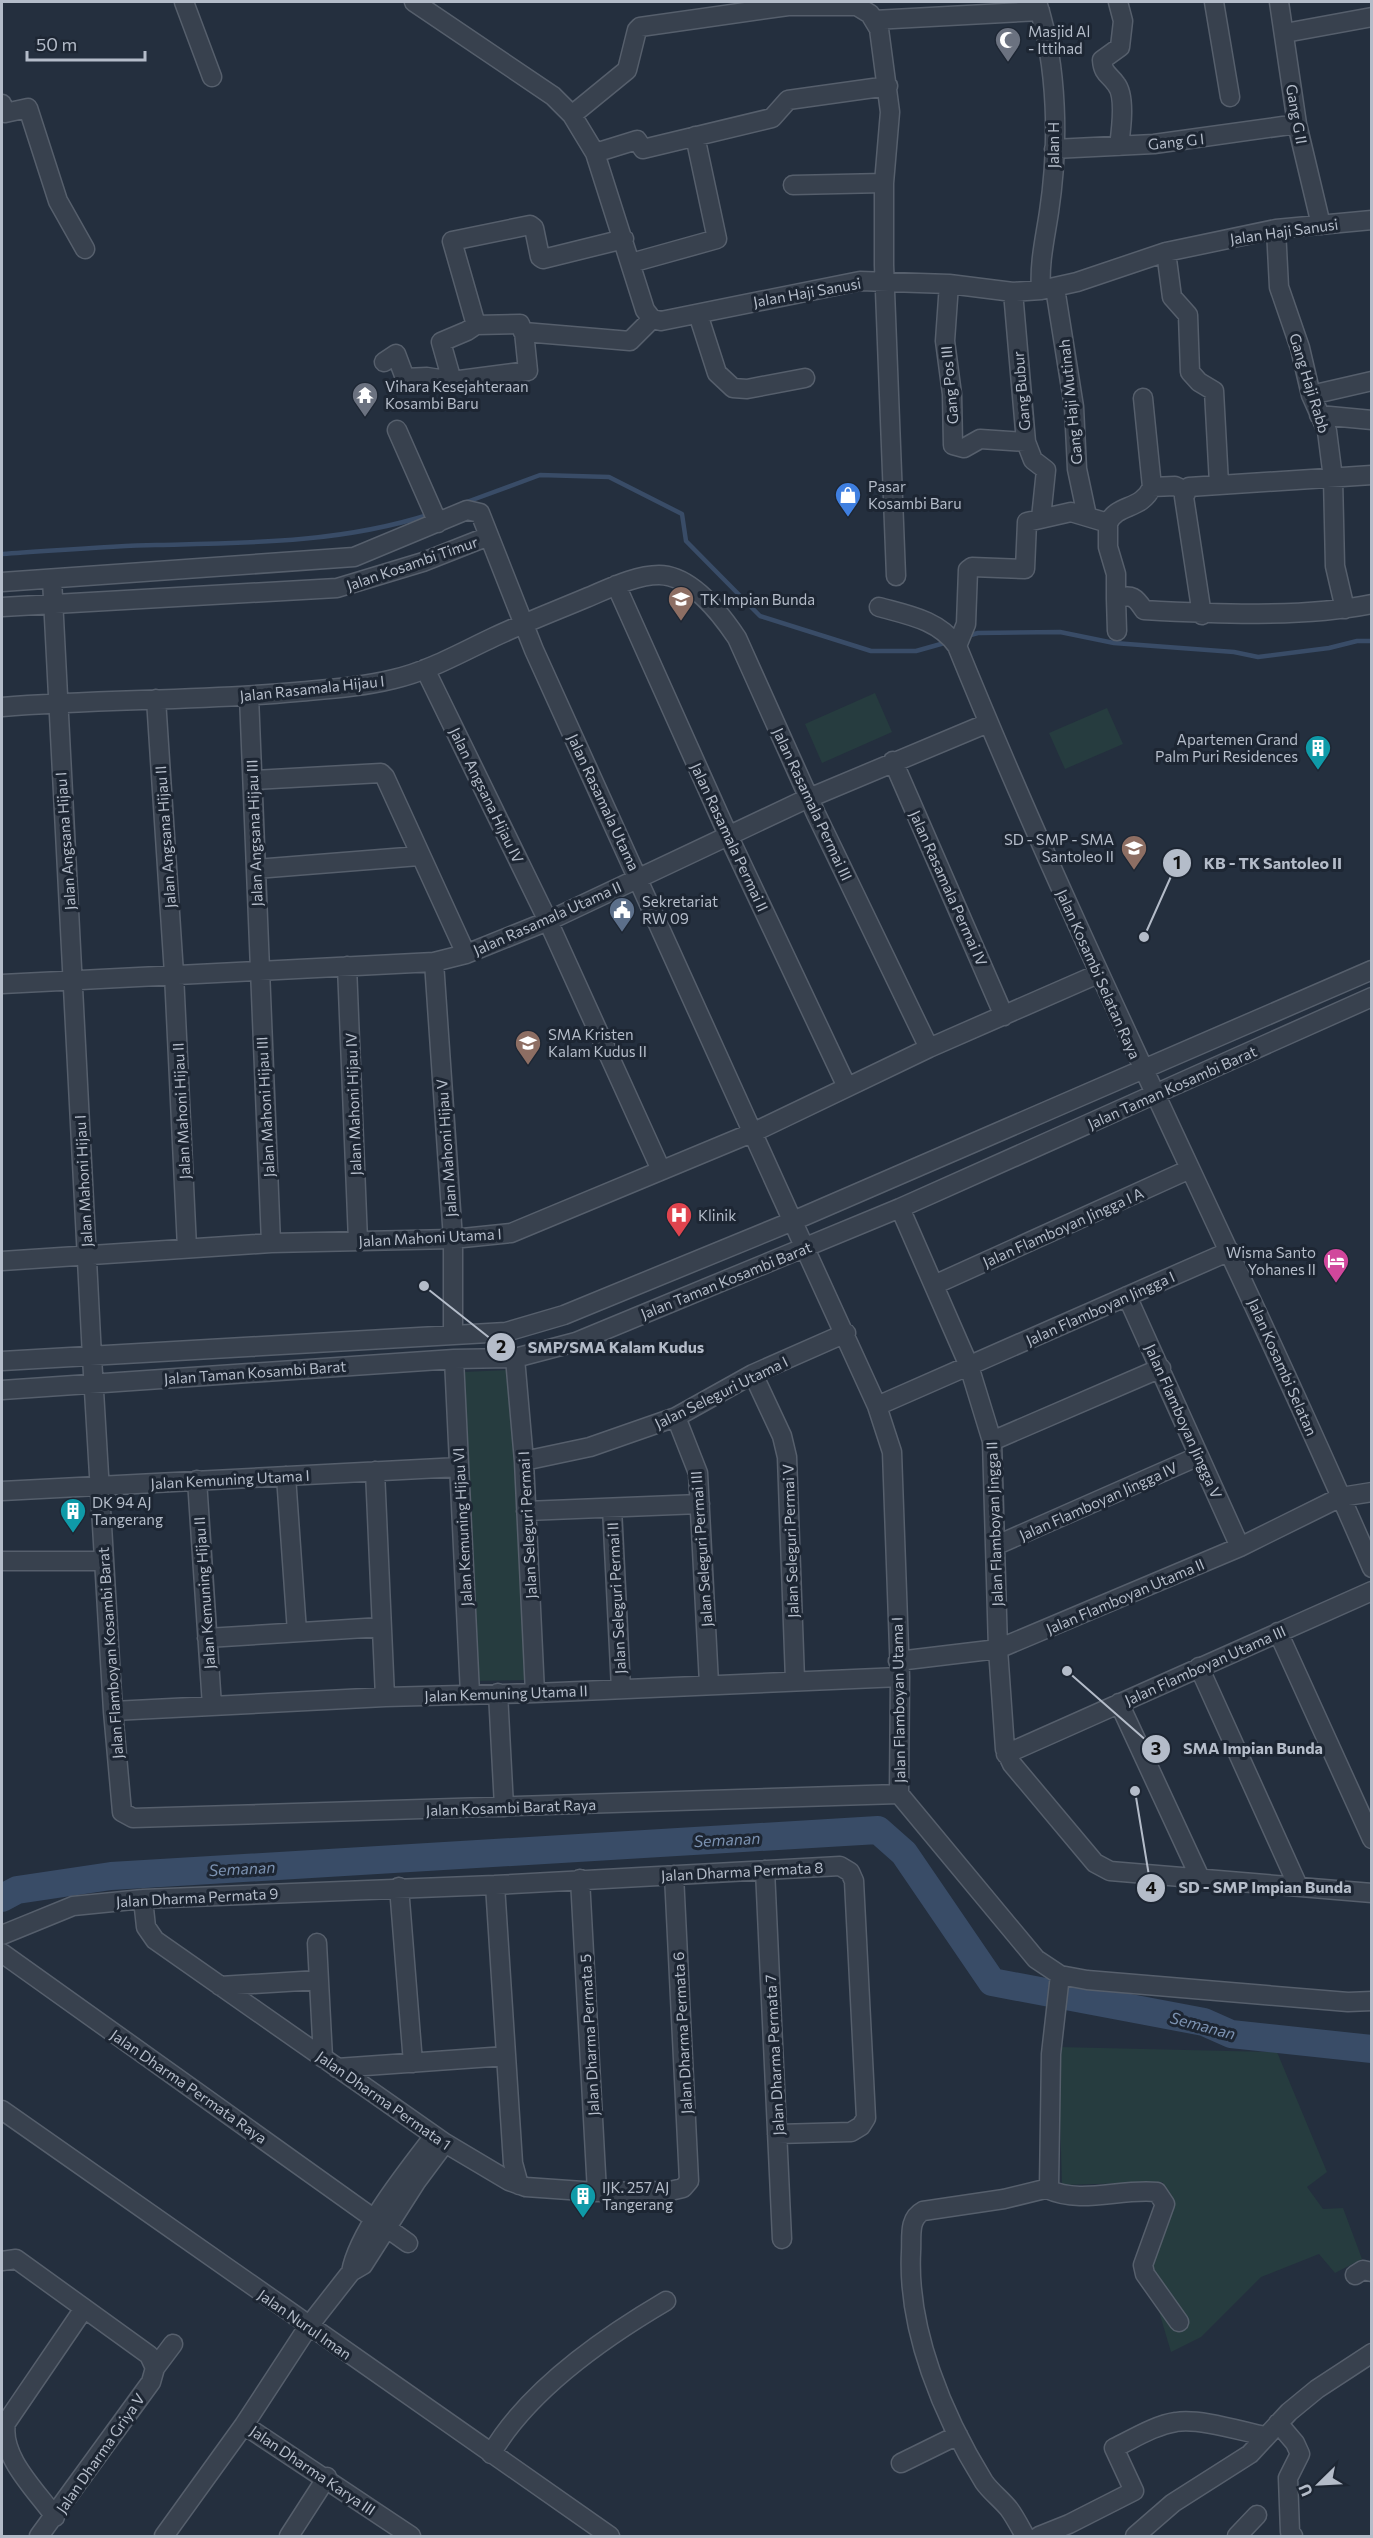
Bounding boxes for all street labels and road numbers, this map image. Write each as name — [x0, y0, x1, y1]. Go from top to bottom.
street label: Gang G II — [1283, 83, 1311, 145]
street label: Jalan H — [1044, 122, 1062, 168]
street label: Gang G I — [1147, 129, 1205, 153]
street label: Jalan Haji Sanusi — [1229, 214, 1339, 248]
street label: Jalan Haji Sanusi — [752, 274, 862, 310]
street label: Gang Haji Rabb — [1286, 331, 1334, 435]
street label: Gang Haji Mutinah — [1054, 338, 1086, 466]
street label: Gang Pos III — [937, 345, 961, 425]
street label: Gang Bubur — [1009, 350, 1033, 432]
street label: Jalan Kosambi Timur — [344, 532, 480, 594]
street label: Jalan Rasamala Hijau I — [239, 671, 385, 705]
street label: Jalan Angsana Hijau IV — [446, 724, 528, 866]
street label: Jalan Rasamala Permai III — [770, 725, 856, 883]
street label: Jalan Rasamala Utama — [564, 731, 644, 873]
street label: Jalan Angsana Hijau III — [242, 759, 266, 907]
street label: Jalan Rasamala Permai II — [688, 760, 772, 914]
street label: Jalan Angsana Hijau II — [151, 765, 179, 909]
street label: Jalan Angsana Hijau I — [51, 771, 79, 911]
street label: Jalan Rasamala Permai IV — [907, 807, 991, 969]
street label: Jalan Rasamala Utama II — [470, 877, 624, 959]
street label: Jalan Kosambi Selatan Raya — [1053, 886, 1145, 1062]
street label: Jalan Mahoni Hijau IV — [342, 1032, 364, 1176]
street label: Jalan Mahoni Hijau III — [252, 1036, 278, 1178]
street label: Jalan Mahoni Hijau II — [168, 1042, 194, 1180]
street label: Jalan Taman Kosambi Barat — [1085, 1042, 1259, 1132]
street label: Jalan Mahoni Hijau V — [432, 1078, 460, 1218]
street label: Jalan Mahoni Hijau I — [71, 1114, 95, 1248]
street label: Jalan Flamboyan Jingga I A — [980, 1183, 1146, 1271]
street label: Jalan Mahoni Utama I — [358, 1224, 502, 1250]
street label: Jalan Taman Kosambi Barat — [638, 1237, 814, 1323]
street label: Jalan Flamboyan Jingga I — [1023, 1267, 1177, 1349]
street label: Jalan Kosambi Selatan — [1245, 1296, 1321, 1438]
street label: Jalan Flamboyan Jingga V — [1142, 1341, 1226, 1501]
street label: Jalan Seleguri Utama I — [651, 1352, 791, 1432]
street label: Jalan Taman Kosambi Barat — [163, 1357, 347, 1387]
street label: Jalan Flamboyan Jingga II — [982, 1441, 1006, 1607]
street label: Jalan Kemuning Hijau VI — [449, 1447, 475, 1607]
street label: Jalan Seleguri Permai I — [514, 1451, 540, 1599]
street label: Jalan Flamboyan Jingga IV — [1016, 1458, 1180, 1544]
street label: Jalan Seleguri Permai V — [778, 1464, 802, 1618]
street label: Jalan Kemuning Utama I — [150, 1466, 310, 1492]
street label: Jalan Seleguri Permai III — [687, 1470, 715, 1628]
street label: Jalan Kemuning Hijau II — [190, 1516, 218, 1670]
street label: Jalan Seleguri Permai II — [603, 1522, 629, 1674]
street label: Jalan Flamboyan Kosambi Barat — [94, 1547, 126, 1759]
street label: Jalan Flamboyan Utama II — [1043, 1554, 1207, 1638]
street label: Jalan Flamboyan Utama I — [888, 1617, 908, 1783]
street label: Jalan Flamboyan Utama III — [1122, 1621, 1288, 1709]
street label: Jalan Kemuning Utama II — [424, 1681, 588, 1705]
street label: Jalan Kosambi Barat Raya — [426, 1795, 596, 1819]
street label: Jalan Dharma Permata 8 — [660, 1858, 824, 1884]
street label: Jalan Dharma Permata 9 — [115, 1884, 279, 1910]
street label: Jalan Dharma Permata 6 — [669, 1951, 695, 2115]
street label: Jalan Dharma Permata 5 — [576, 1954, 602, 2116]
street label: Jalan Dharma Permata 7 — [761, 1974, 787, 2136]
street label: Jalan Dharma Permata Raya — [107, 2025, 271, 2147]
street label: Jalan Dharma Permata 1 — [313, 2047, 455, 2153]
street label: Jalan Nurul Iman — [255, 2285, 355, 2363]
street label: Jalan Dharma Griya V — [52, 2390, 148, 2516]
street label: Jalan Dharma Karya III — [247, 2421, 379, 2519]

